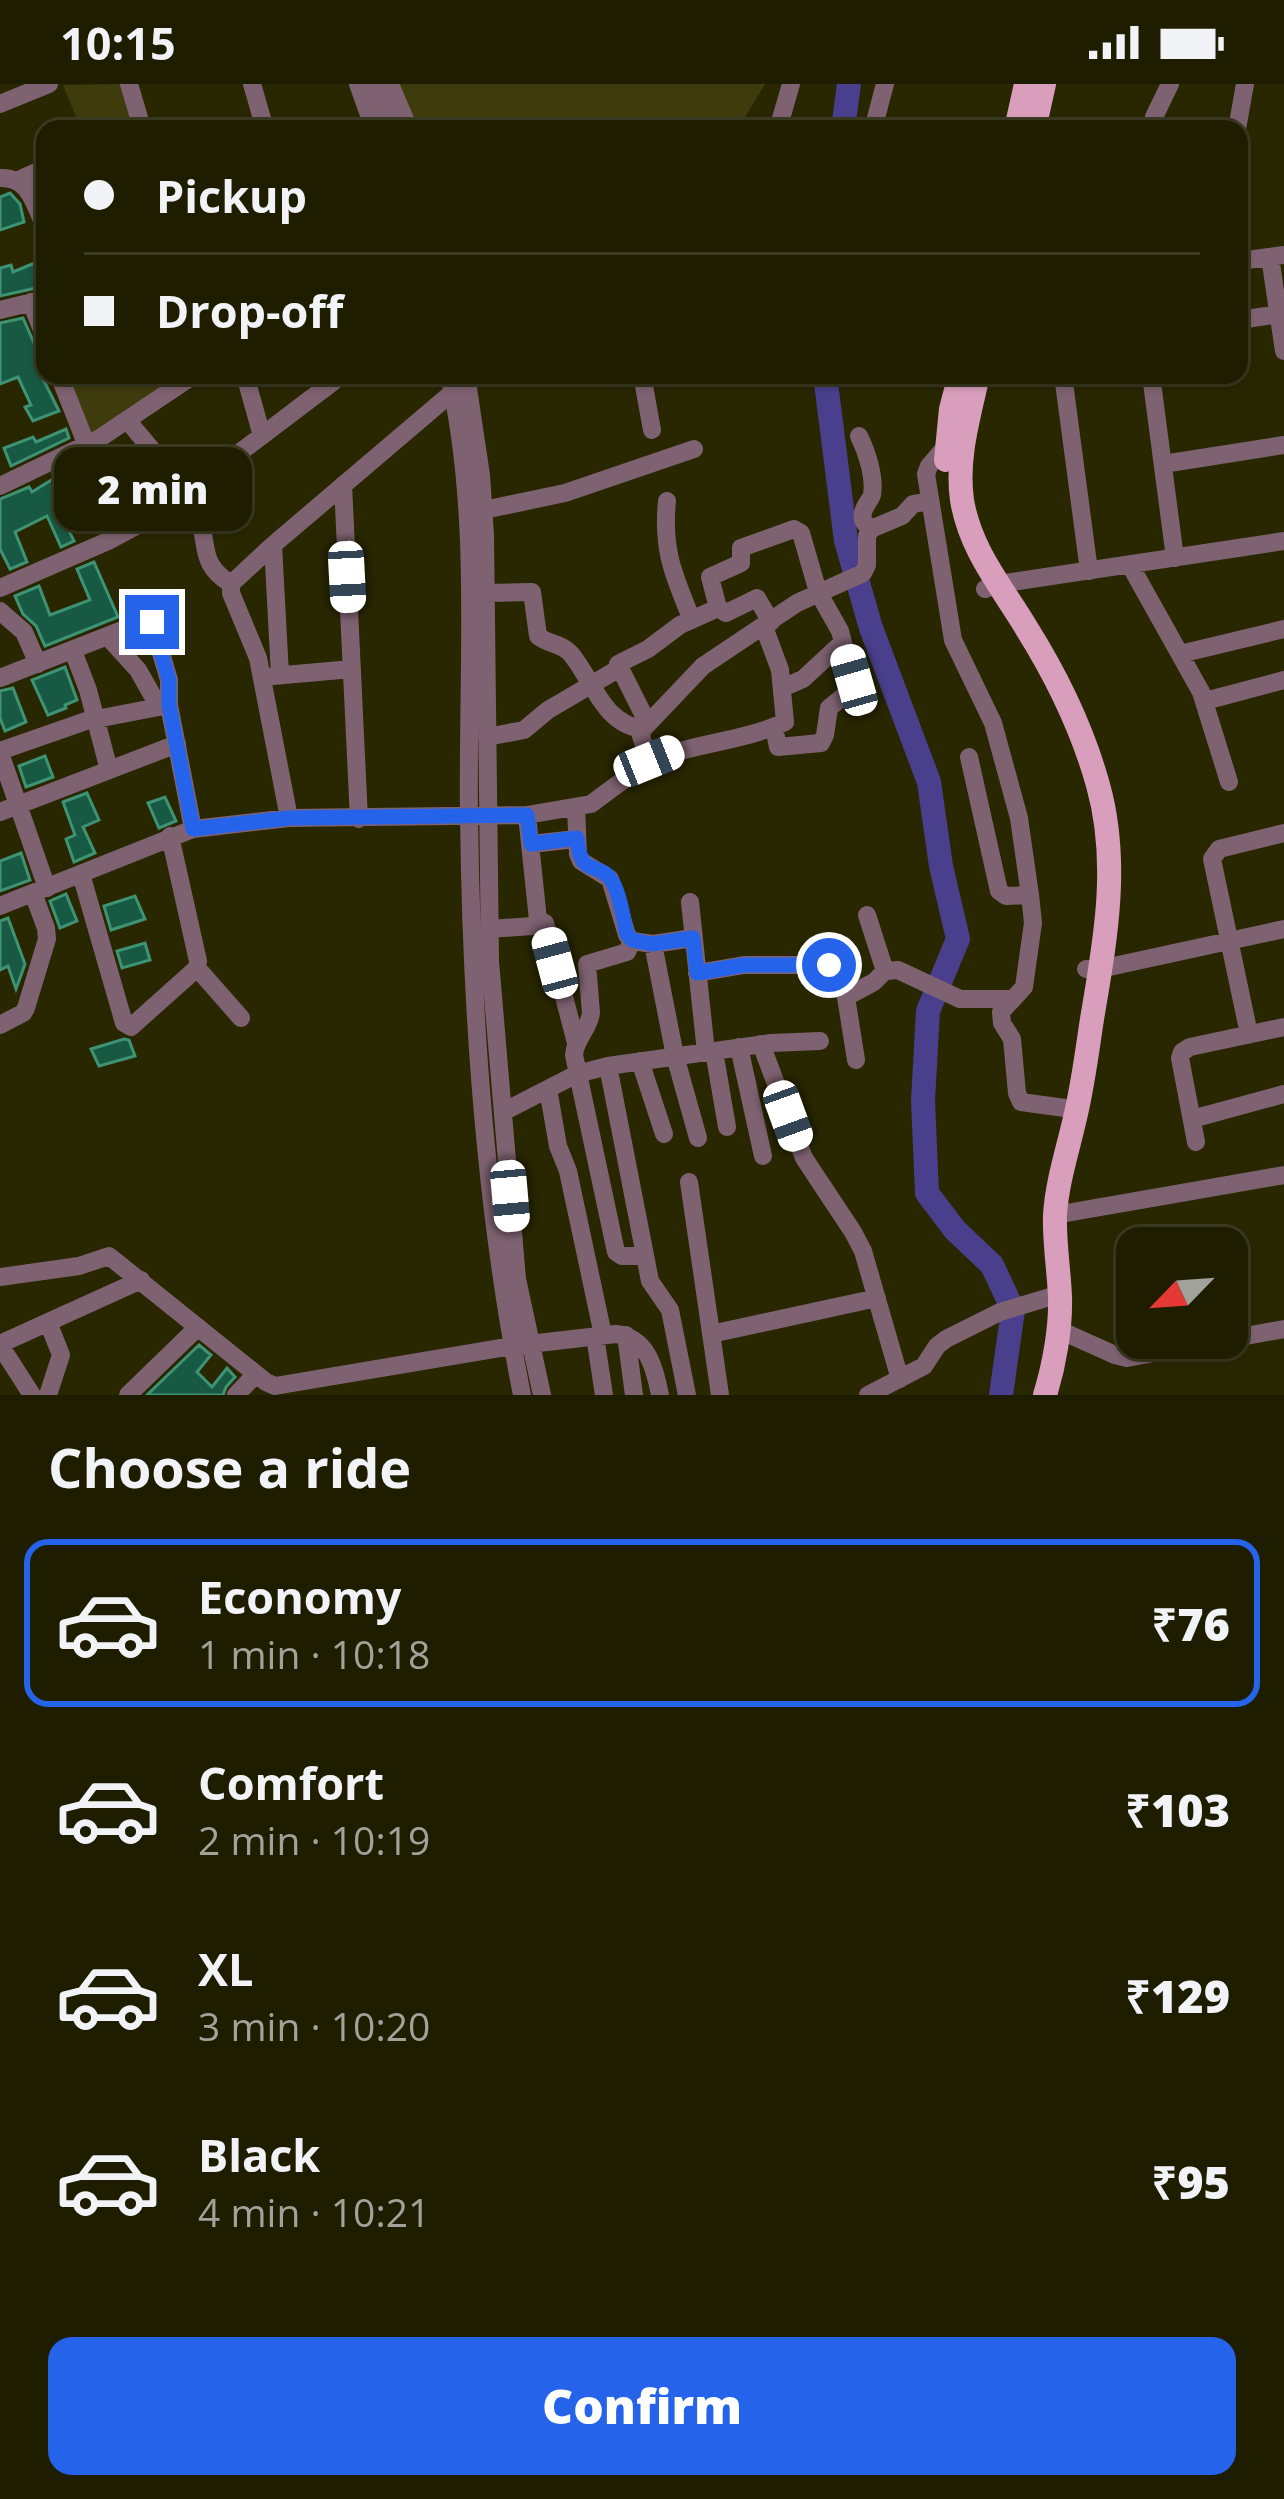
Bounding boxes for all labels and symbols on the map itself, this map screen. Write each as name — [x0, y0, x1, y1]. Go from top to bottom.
callout: 2 min — [53, 448, 251, 532]
car — [327, 540, 367, 614]
route end — [125, 595, 179, 649]
car — [827, 640, 881, 720]
car — [609, 731, 689, 791]
car — [528, 924, 582, 1002]
route start — [802, 938, 856, 992]
car — [759, 1076, 817, 1156]
car — [489, 1159, 531, 1233]
north arrow — [1116, 1227, 1248, 1359]

